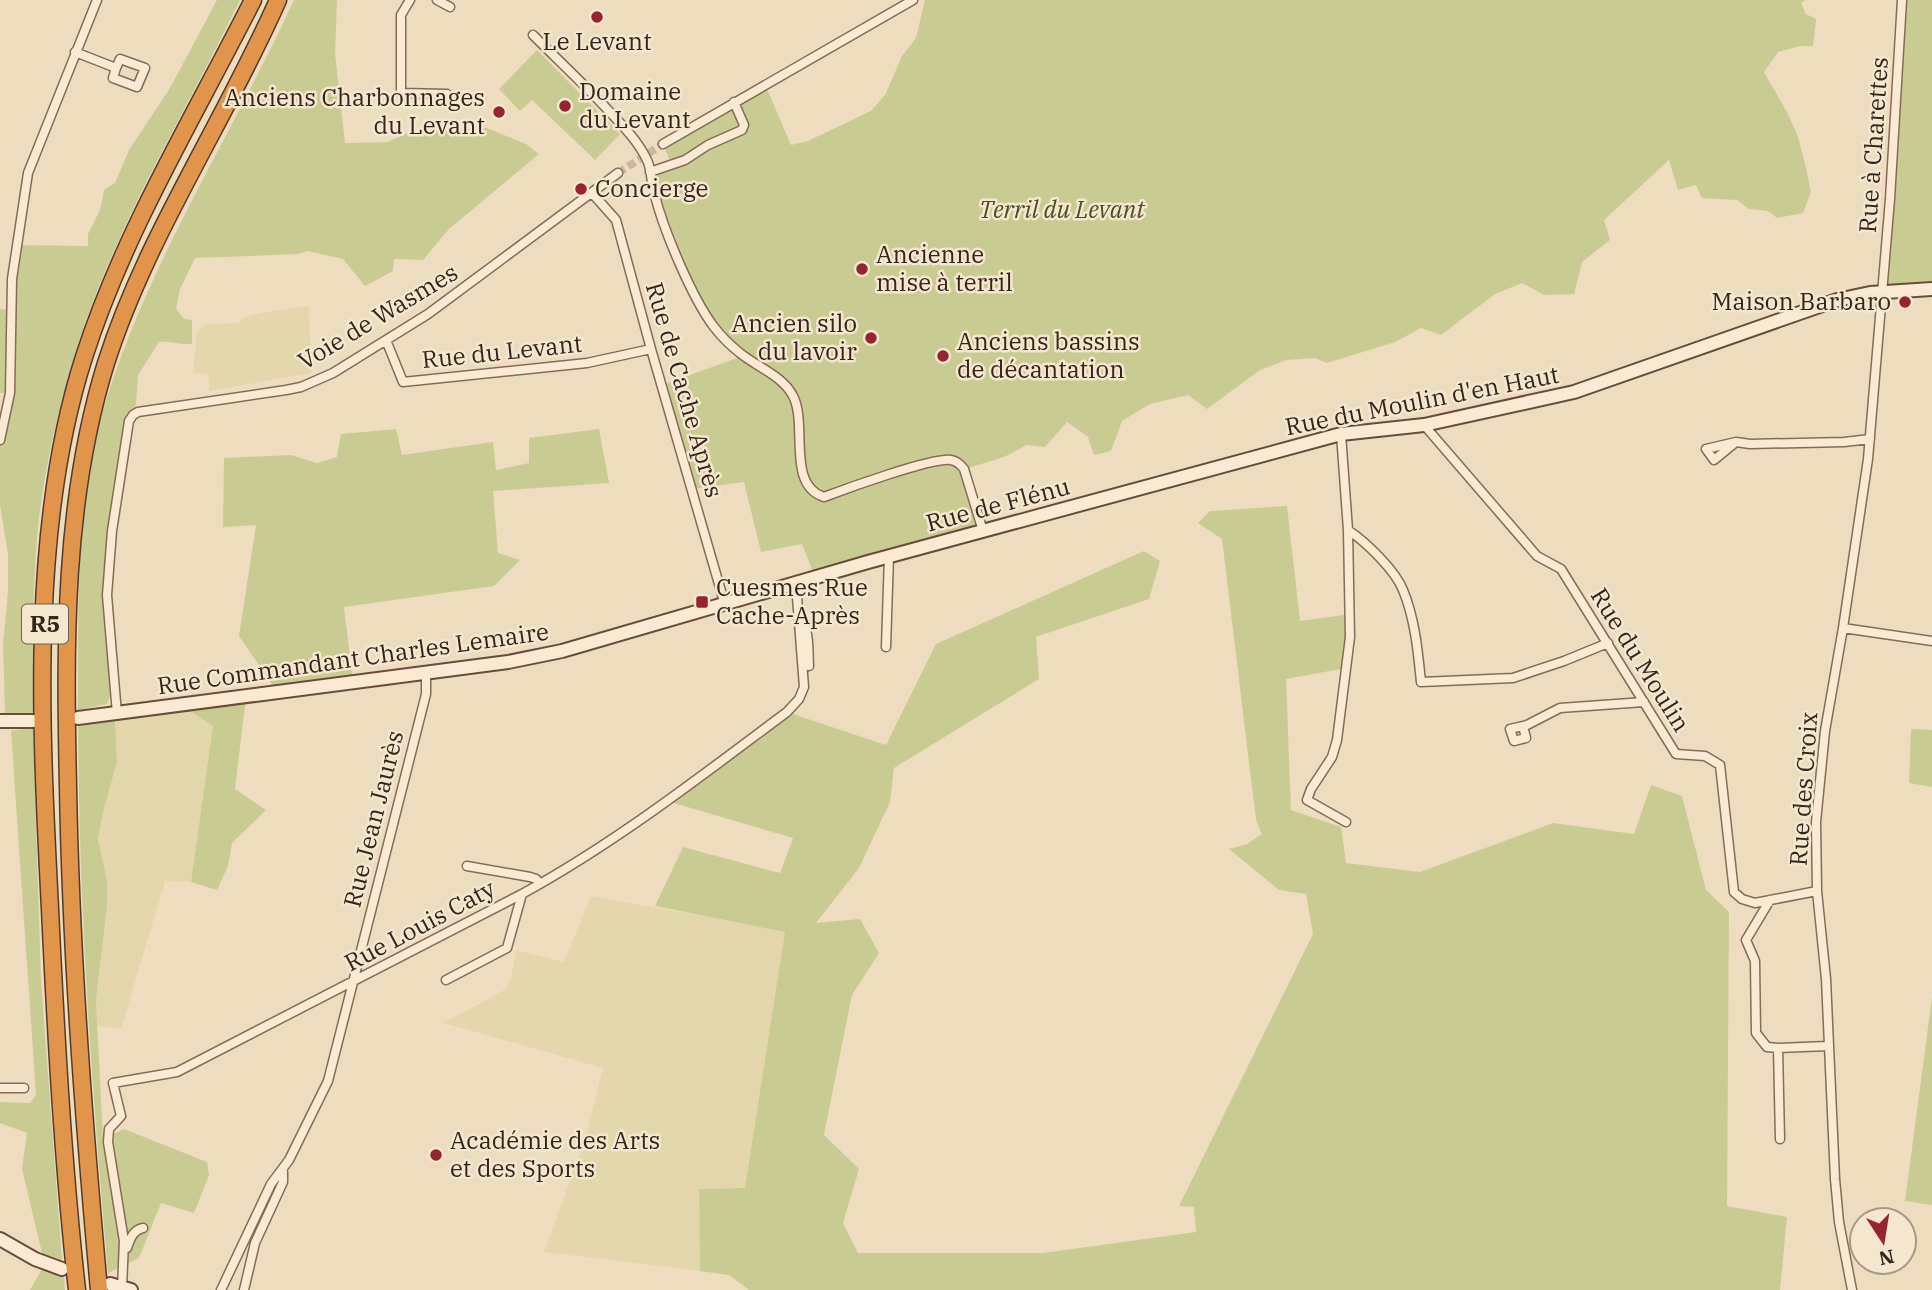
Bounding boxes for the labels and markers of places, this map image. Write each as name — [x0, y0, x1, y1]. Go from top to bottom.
marker: Le Levant — [589, 9, 605, 25]
place label: Le Levant — [542, 25, 652, 57]
place label: Domaine du Levant — [579, 75, 691, 135]
place label: Anciens Charbonnages du Levant — [224, 81, 485, 141]
marker: Domaine du Levant — [557, 98, 573, 114]
marker: Anciens Charbonnages du Levant — [491, 104, 507, 120]
place label: Concierge — [595, 172, 708, 204]
marker: Concierge — [573, 181, 589, 197]
place label: Ancienne mise à terril — [876, 238, 1013, 298]
marker: Ancienne mise à terril — [854, 261, 870, 277]
place label: Maison Barbaro — [1712, 285, 1891, 317]
marker: Maison Barbaro — [1897, 294, 1913, 310]
place label: Ancien silo du lavoir — [731, 307, 857, 367]
place label: Anciens bassins de décantation — [957, 325, 1140, 385]
marker: Ancien silo du lavoir — [863, 330, 879, 346]
marker: Anciens bassins de décantation — [935, 348, 951, 364]
place label: Cuesmes Rue Cache-Après — [716, 571, 868, 631]
marker: Cuesmes Rue Cache-Après — [694, 594, 710, 610]
place label: Académie des Arts et des Sports — [450, 1124, 660, 1184]
marker: Académie des Arts et des Sports — [428, 1147, 444, 1163]

